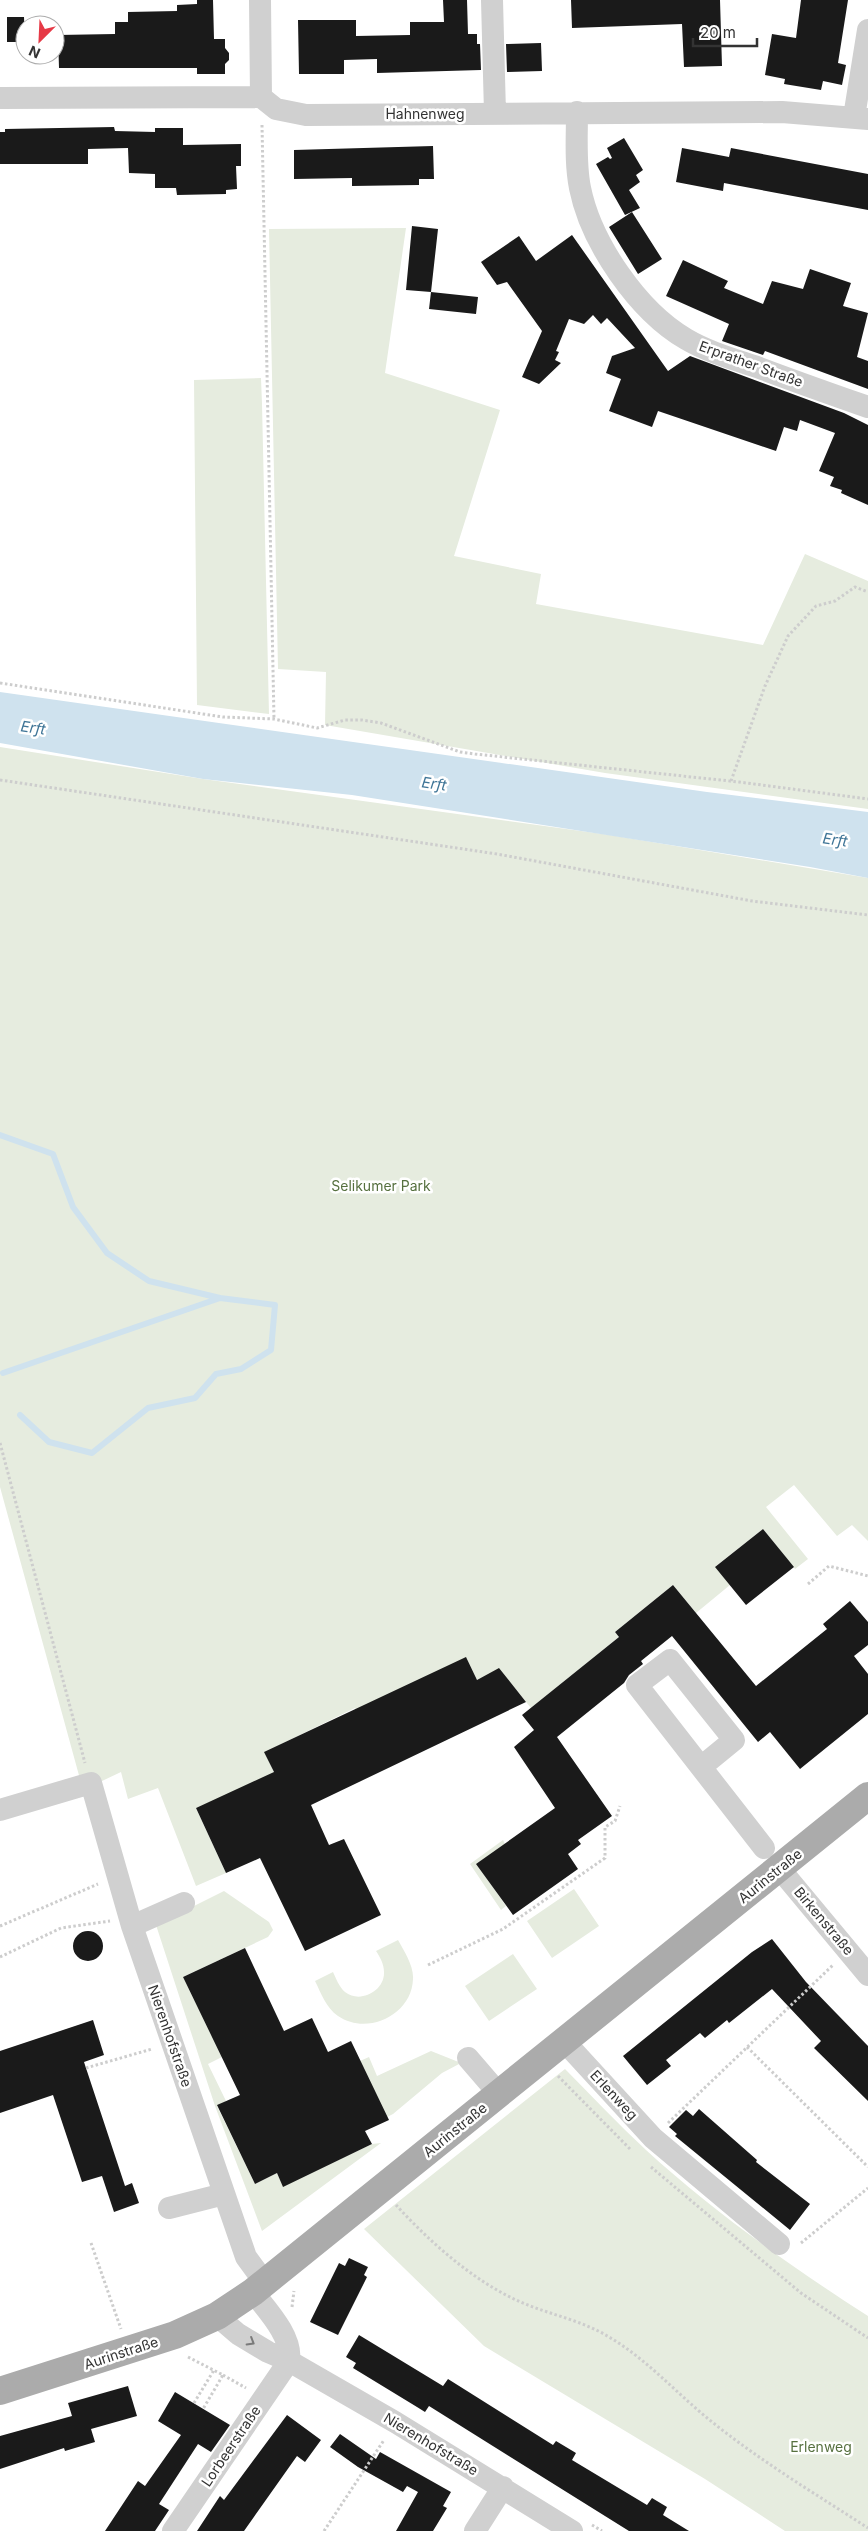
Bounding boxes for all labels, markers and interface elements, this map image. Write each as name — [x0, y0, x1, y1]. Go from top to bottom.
north arrow — [15, 15, 65, 65]
scale bar — [693, 15, 757, 47]
text: 20 m — [700, 23, 736, 42]
text: N — [26, 42, 43, 62]
street label: Hahnenweg — [385, 105, 465, 122]
street label: Erprather Straße — [697, 337, 805, 390]
water label: Erft — [19, 716, 48, 739]
water label: Erft — [420, 772, 449, 795]
water label: Erft — [821, 828, 850, 851]
park label: Selikumer Park — [331, 1177, 431, 1194]
street label: Aurinstraße — [734, 1845, 805, 1906]
street label: Birkenstraße — [791, 1883, 858, 1958]
street label: Nierenhofstraße — [145, 1982, 196, 2089]
street label: Erlenweg — [587, 2066, 642, 2123]
street label: Aurinstraße — [419, 2099, 490, 2160]
street label: Aurinstraße — [82, 2333, 160, 2373]
one-way arrow — [245, 2335, 254, 2345]
street label: Lorbeerstraße — [197, 2402, 264, 2489]
street label: Nierenhofstraße — [381, 2409, 482, 2478]
park label: Erlenweg — [790, 2438, 852, 2455]

